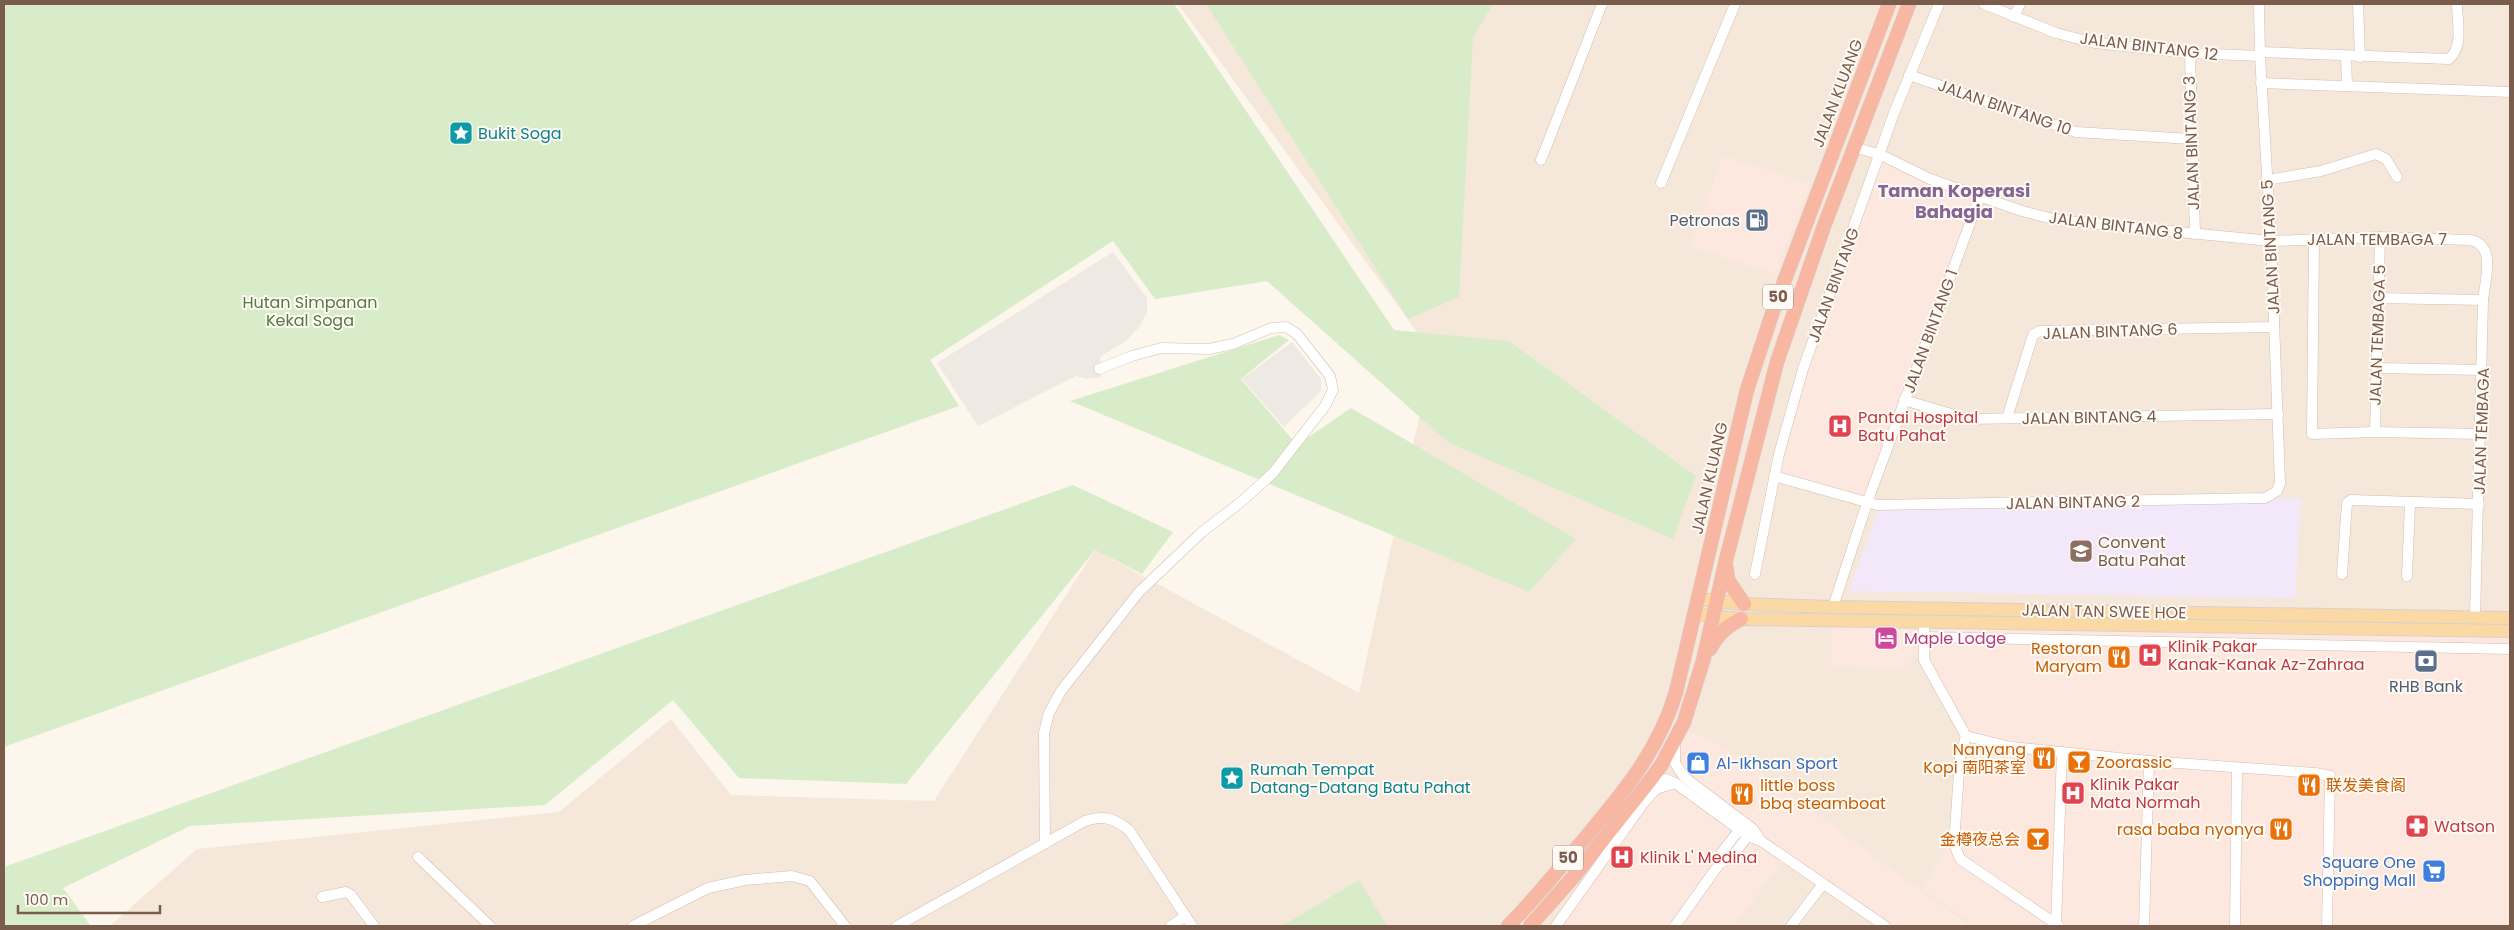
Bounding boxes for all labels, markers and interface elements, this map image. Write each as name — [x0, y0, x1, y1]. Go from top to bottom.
street label: JALAN BINTANG 12 — [2078, 27, 2219, 66]
street label: JALAN KLUANG — [1806, 36, 1869, 151]
street label: JALAN BINTANG 10 — [1935, 74, 2075, 141]
street label: JALAN BINTANG 3 — [2178, 75, 2205, 210]
place icon: Bukit Soga — [448, 120, 474, 146]
place label: Bukit Soga — [478, 122, 562, 145]
district label: Taman Koperasi Bahagia — [1878, 178, 2030, 224]
street label: JALAN BINTANG 5 — [2255, 179, 2286, 315]
street label: JALAN BINTANG 8 — [2048, 206, 2184, 245]
fuel station icon: Petronas — [1744, 207, 1770, 233]
place label: Petronas — [1669, 209, 1740, 232]
street label: JALAN BINTANG — [1802, 225, 1865, 346]
street label: JALAN TEMBAGA 7 — [2307, 228, 2447, 251]
street label: JALAN TEMBAGA 5 — [2364, 264, 2391, 406]
street label: JALAN BINTANG 1 — [1897, 266, 1964, 396]
road number: 50 — [1763, 284, 1793, 310]
park label: Hutan Simpanan Kekal Soga — [242, 291, 378, 332]
street label: JALAN BINTANG 6 — [2042, 318, 2178, 345]
street label: JALAN TEMBAGA — [2468, 367, 2495, 495]
street label: JALAN BINTANG 4 — [2021, 405, 2157, 430]
place label: Pantai Hospital Batu Pahat — [1858, 406, 1978, 447]
hospital icon: Pantai Hospital Batu Pahat — [1827, 413, 1853, 439]
street label: JALAN KLUANG — [1685, 420, 1734, 536]
street label: JALAN BINTANG 2 — [2006, 490, 2140, 515]
place label: Convent Batu Pahat — [2098, 531, 2186, 572]
school or university icon: Convent Batu Pahat — [2068, 538, 2094, 564]
street label: JALAN TAN SWEE HOE — [2021, 599, 2187, 624]
hotel icon: Maple Lodge — [1873, 625, 1899, 651]
place label: Maple Lodge — [1904, 627, 2006, 650]
place label: Klinik Pakar Kanak-Kanak Az-Zahraa — [2168, 635, 2365, 676]
place label: Restoran Maryam — [2031, 637, 2102, 678]
hospital icon: Klinik Pakar Kanak-Kanak Az-Zahraa — [2137, 642, 2163, 668]
restaurant icon: Restoran Maryam — [2106, 644, 2132, 670]
bank icon: RHB Bank — [2413, 648, 2439, 674]
place label: RHB Bank — [2389, 675, 2464, 698]
place label: Nanyang Kopi 南阳茶室 — [1923, 738, 2026, 779]
restaurant icon: Nanyang Kopi 南阳茶室 — [2031, 745, 2057, 771]
bar icon: Zoorassic — [2066, 749, 2092, 775]
shop icon: Al-Ikhsan Sport — [1685, 750, 1711, 776]
place label: Zoorassic — [2096, 751, 2173, 774]
place label: Al-Ikhsan Sport — [1716, 752, 1838, 775]
place label: Rumah Tempat Datang-Datang Batu Pahat — [1250, 758, 1471, 799]
place icon: Rumah Tempat Datang-Datang Batu Pahat — [1219, 765, 1245, 791]
restaurant icon: 联发美食阁 — [2296, 772, 2322, 798]
place label: Klinik Pakar Mata Normah — [2090, 773, 2201, 814]
place label: little boss bbq steamboat — [1760, 774, 1886, 815]
place label: 联发美食阁 — [2326, 774, 2406, 797]
hospital icon: Klinik Pakar Mata Normah — [2060, 780, 2086, 806]
restaurant icon: little boss bbq steamboat — [1729, 781, 1755, 807]
pharmacy icon: Watson — [2404, 813, 2430, 839]
place label: Watson — [2434, 815, 2495, 838]
restaurant icon: rasa baba nyonya — [2268, 816, 2294, 842]
place label: rasa baba nyonya — [2117, 818, 2264, 841]
bar icon: 金樽夜总会 — [2025, 826, 2051, 852]
place label: 金樽夜总会 — [1940, 828, 2020, 851]
hospital icon: Klinik L' Medina — [1609, 844, 1635, 870]
road number: 50 — [1553, 846, 1583, 870]
place label: Klinik L' Medina — [1640, 846, 1757, 869]
place label: Square One Shopping Mall — [2303, 851, 2416, 892]
supermarket icon: Square One Shopping Mall — [2421, 858, 2447, 884]
scale bar — [18, 882, 160, 914]
text: 100 m — [25, 889, 68, 910]

